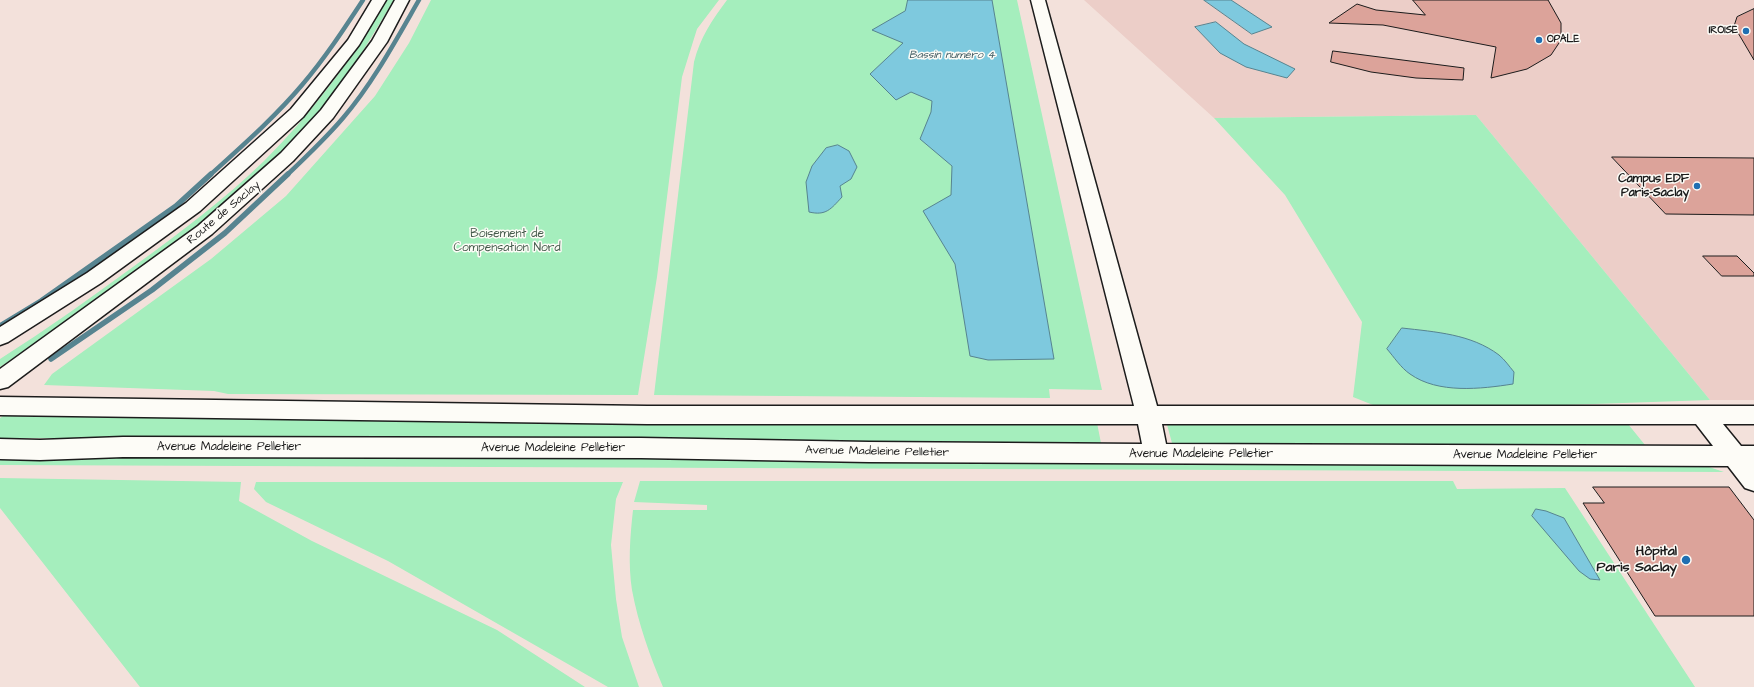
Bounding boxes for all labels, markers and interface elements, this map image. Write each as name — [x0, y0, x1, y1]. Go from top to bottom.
place label: IROISE — [1709, 25, 1738, 37]
marker: IROISE — [1741, 26, 1751, 36]
place label: OPALE — [1547, 34, 1579, 46]
marker: OPALE — [1534, 35, 1544, 45]
water label: Bassin numéro 4 — [909, 49, 995, 63]
place label: Campus EDF Paris-Saclay — [1618, 172, 1689, 200]
street label: Route de Saclay — [185, 178, 263, 248]
marker: Campus EDF Paris-Saclay — [1692, 181, 1702, 191]
park label: Boisement de Compensation Nord — [453, 227, 561, 255]
street label: Avenue Madeleine Pelletier — [157, 440, 301, 454]
street label: Avenue Madeleine Pelletier — [481, 441, 625, 455]
street label: Avenue Madeleine Pelletier — [805, 444, 949, 460]
street label: Avenue Madeleine Pelletier — [1129, 447, 1273, 461]
street label: Avenue Madeleine Pelletier — [1453, 448, 1597, 462]
place label: Hôpital Paris Saclay — [1596, 544, 1677, 576]
marker: Hôpital Paris Saclay — [1680, 554, 1692, 566]

